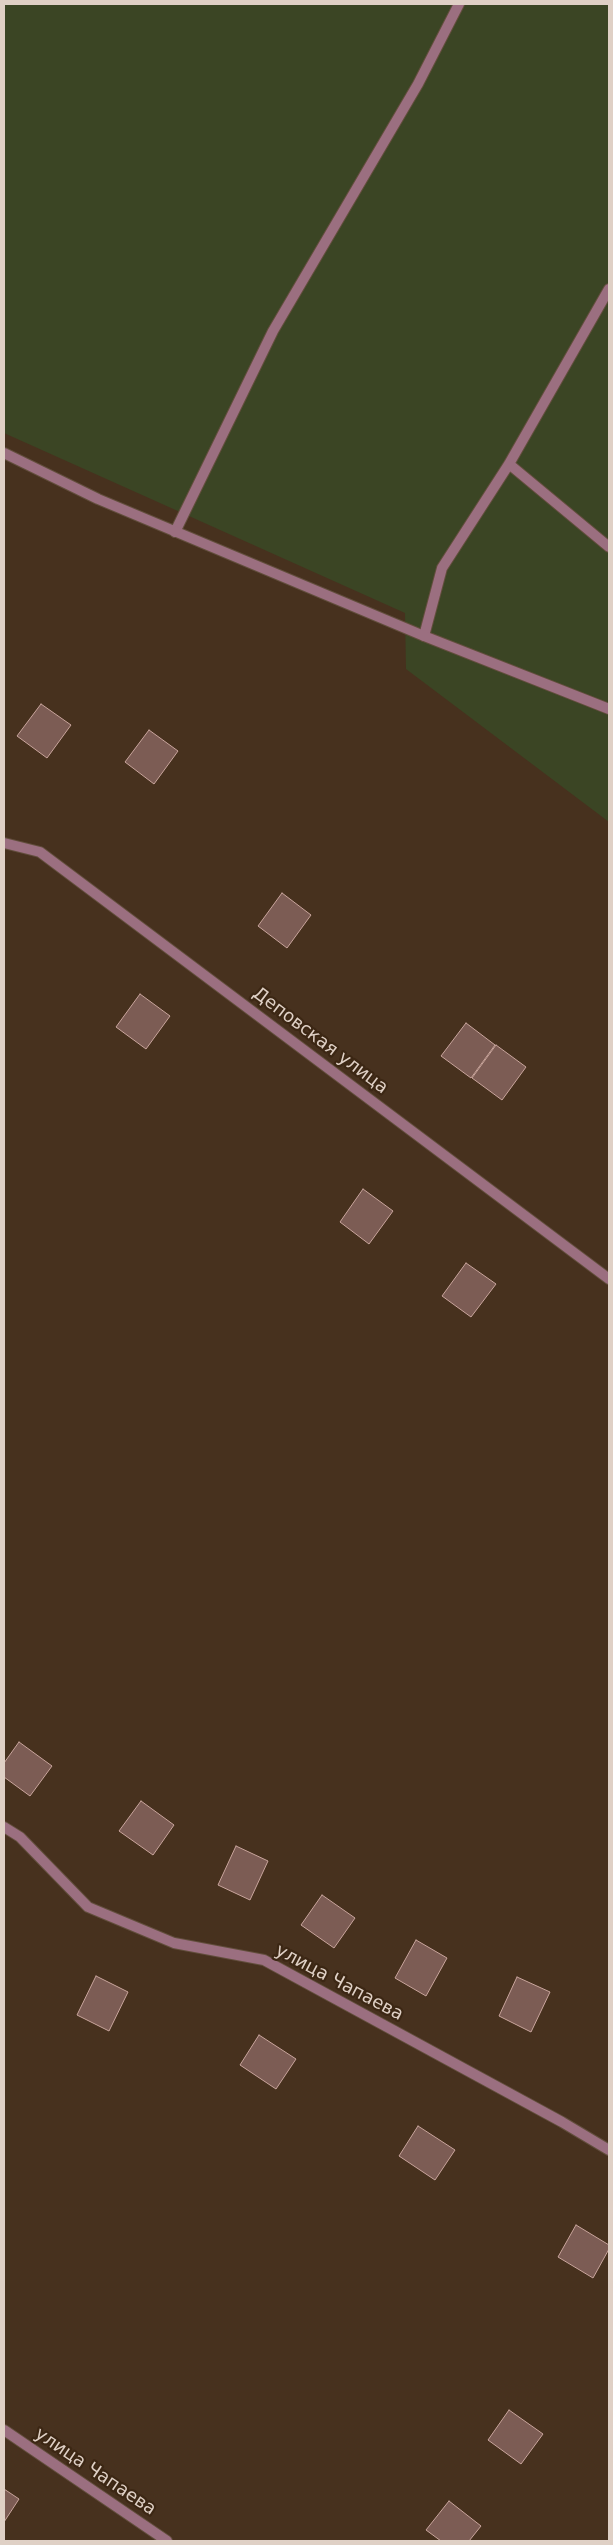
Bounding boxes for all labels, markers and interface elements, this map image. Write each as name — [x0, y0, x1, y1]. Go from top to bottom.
street label: Деповская улица — [248, 983, 392, 1099]
street label: улица Чапаева — [271, 1940, 407, 2026]
street label: улица Чапаева — [30, 2423, 160, 2521]

